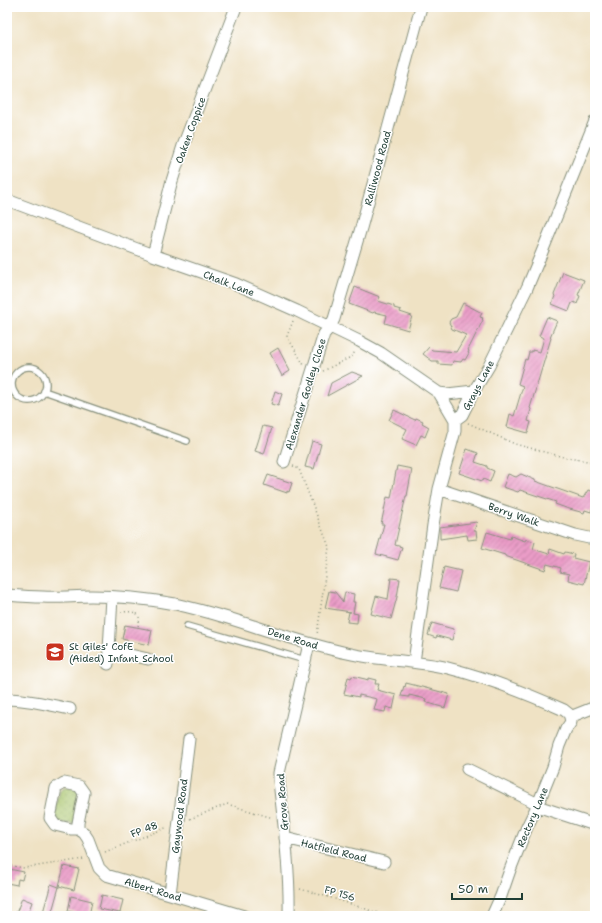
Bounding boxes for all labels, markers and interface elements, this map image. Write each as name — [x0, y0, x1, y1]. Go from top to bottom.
street label: Oaken Coppice — [172, 95, 209, 165]
street label: Ralliwood Road — [361, 129, 394, 207]
street label: Chalk Lane — [201, 268, 257, 299]
street label: Alexander Godley Close — [282, 336, 329, 452]
street label: Grays Lane — [460, 358, 497, 413]
street label: Berry Walk — [486, 500, 541, 529]
street label: Dene Road — [266, 625, 320, 653]
place label: St Giles' CofE (Aided) Infant School — [69, 640, 174, 665]
school or university icon: St Giles' CofE (Aided) Infant School — [44, 641, 66, 663]
street label: Grove Road — [274, 772, 291, 831]
street label: Gaywood Road — [168, 777, 191, 854]
street label: Rectory Lane — [514, 785, 551, 849]
street label: FP 48 — [129, 818, 160, 841]
street label: Hatfield Road — [300, 836, 369, 865]
street label: Albert Road — [123, 875, 184, 905]
scale bar — [452, 875, 522, 901]
text: 50 m — [458, 881, 488, 897]
street label: FP 156 — [323, 883, 357, 904]

